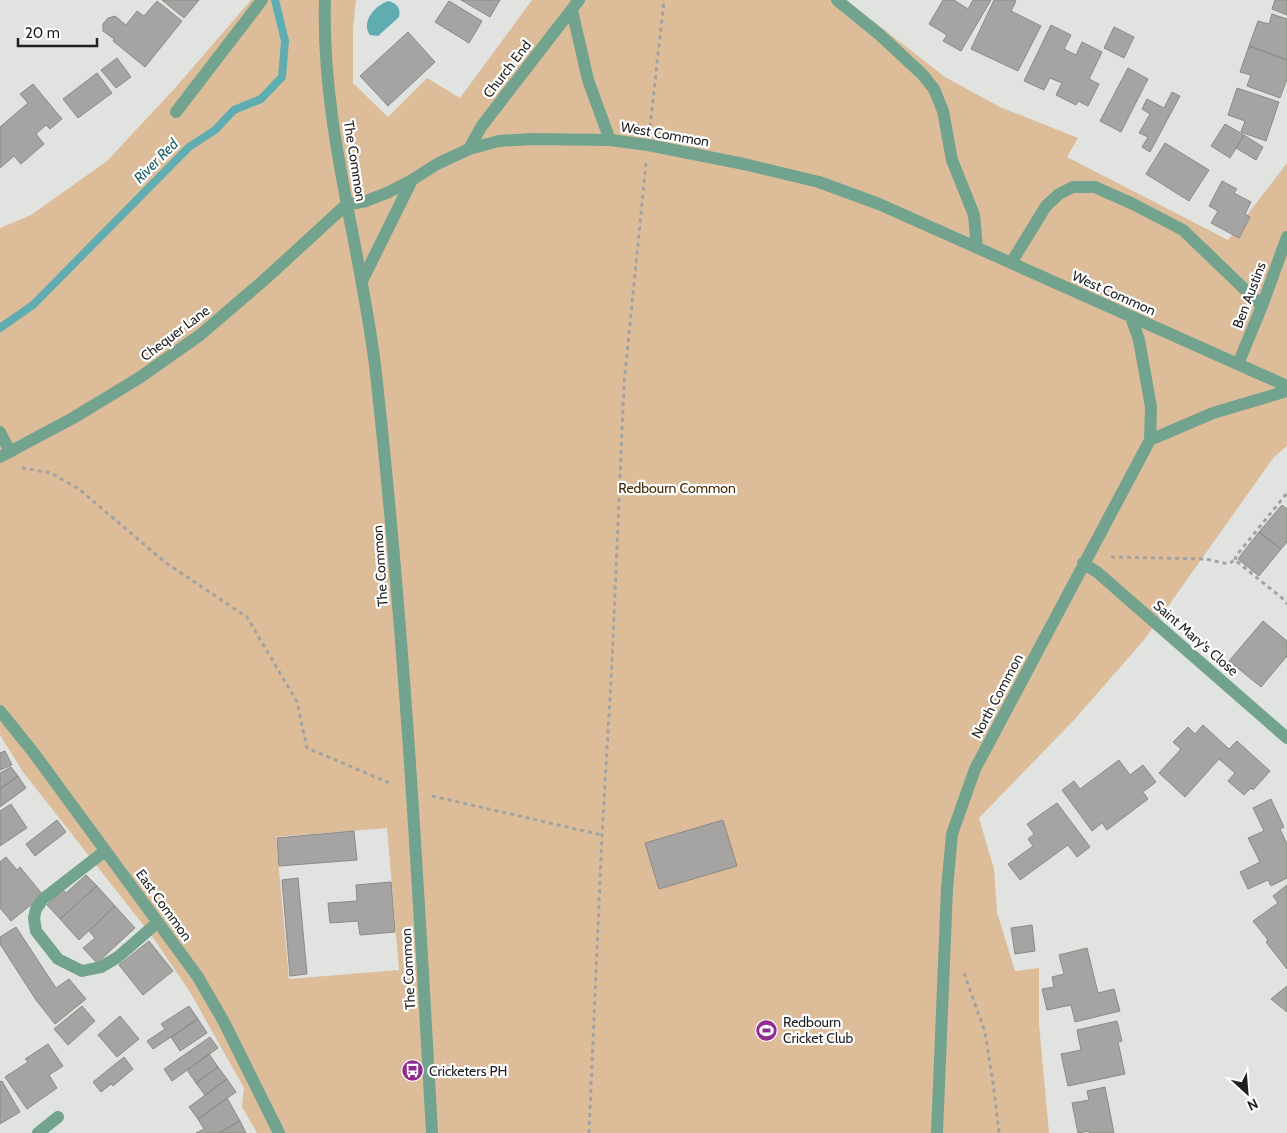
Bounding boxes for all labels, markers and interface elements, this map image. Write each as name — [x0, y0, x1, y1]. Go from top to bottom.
scale bar — [18, 15, 96, 47]
text: 20 m — [25, 24, 60, 42]
street label: Church End — [479, 37, 535, 101]
street label: West Common — [619, 117, 711, 151]
street label: The Common — [340, 119, 370, 203]
water label: River Red — [130, 134, 183, 187]
street label: Ben Austins — [1228, 259, 1270, 331]
street label: West Common — [1069, 267, 1159, 320]
street label: Chequer Lane — [137, 301, 213, 365]
park label: Redbourn Common — [618, 479, 736, 497]
street label: The Common — [368, 525, 392, 607]
street label: Saint Mary's Close — [1150, 596, 1242, 680]
street label: North Common — [967, 650, 1027, 741]
street label: East Common — [132, 866, 196, 945]
street label: The Common — [397, 928, 419, 1010]
place label: Redbourn Cricket Club — [783, 1013, 854, 1047]
sports icon: Redbourn Cricket Club — [755, 1018, 779, 1042]
bus stop icon: Cricketers PH — [401, 1059, 425, 1083]
place label: Cricketers PH — [429, 1062, 508, 1080]
north arrow — [1222, 1068, 1272, 1118]
text: N — [1244, 1094, 1261, 1115]

